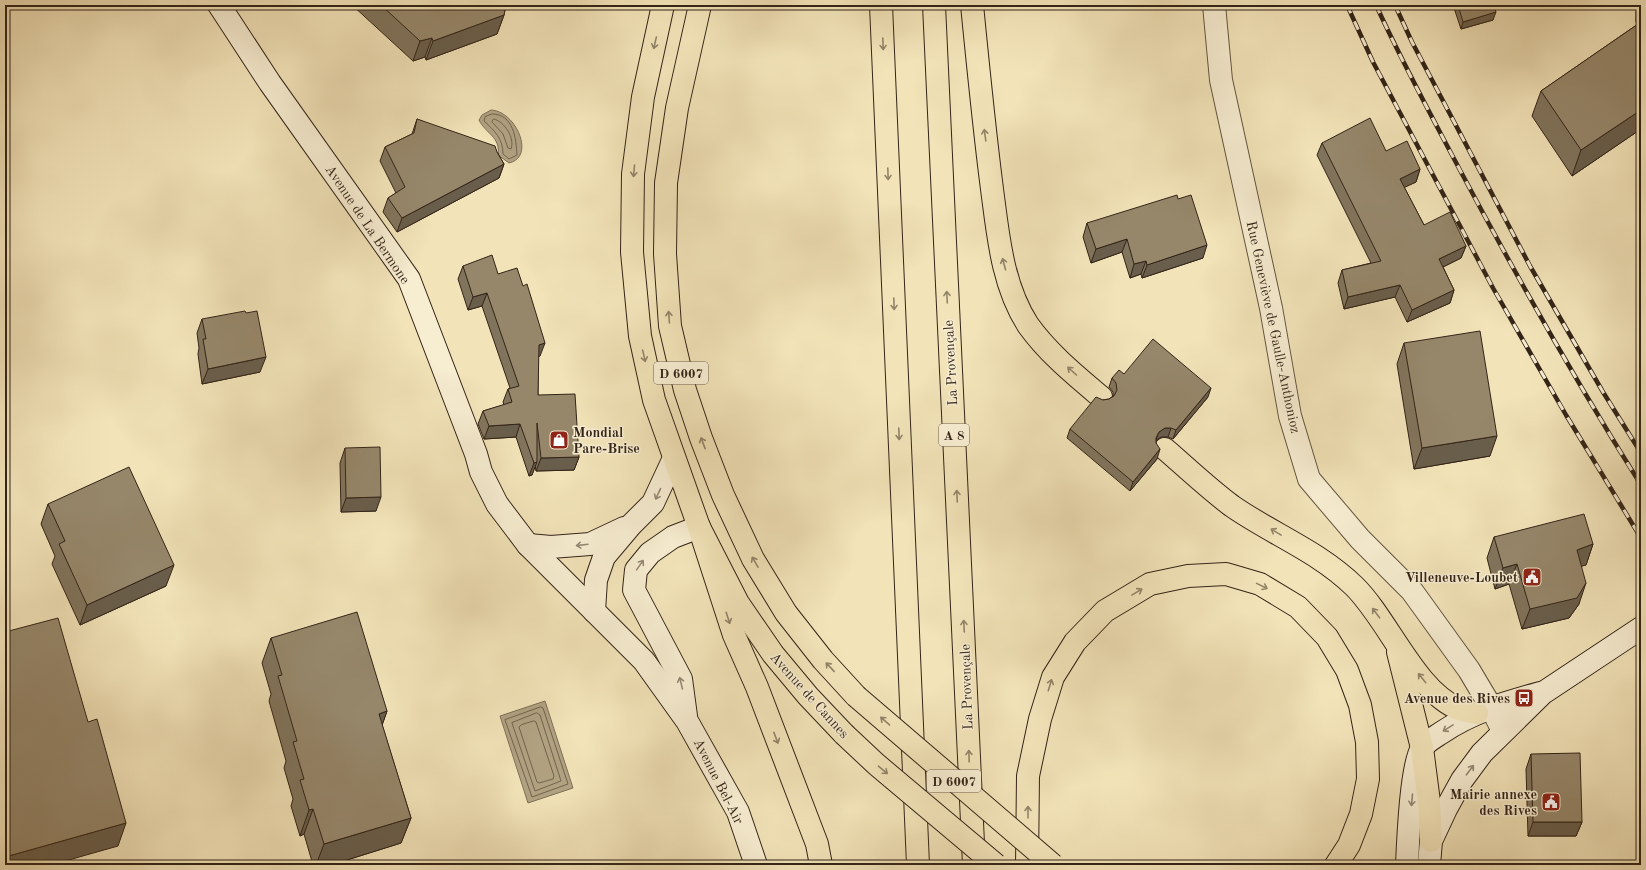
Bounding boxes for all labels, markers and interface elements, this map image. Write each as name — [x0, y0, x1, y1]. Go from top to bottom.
one-way arrow — [650, 36, 658, 49]
one-way arrow — [879, 37, 886, 50]
one-way arrow — [981, 129, 989, 142]
street label: Avenue de La Bermone — [322, 163, 412, 287]
one-way arrow — [630, 164, 637, 177]
one-way arrow — [884, 167, 892, 180]
street label: Rue Geneviève de Gaulle-Anthonioz — [1244, 220, 1302, 435]
one-way arrow — [1000, 257, 1007, 270]
one-way arrow — [943, 291, 950, 304]
one-way arrow — [890, 297, 897, 310]
one-way arrow — [666, 311, 673, 324]
street label: La Provençale — [942, 320, 960, 406]
one-way arrow — [641, 349, 649, 362]
road number: D 6007 — [654, 362, 708, 384]
one-way arrow — [1067, 367, 1077, 376]
road number: A 8 — [939, 424, 969, 446]
place label: Mondial Pare-Brise — [573, 426, 640, 456]
one-way arrow — [895, 427, 903, 440]
shop icon: Mondial Pare-Brise — [548, 429, 570, 451]
one-way arrow — [698, 437, 706, 449]
one-way arrow — [653, 487, 661, 499]
one-way arrow — [953, 490, 961, 503]
one-way arrow — [1270, 527, 1282, 535]
one-way arrow — [576, 541, 589, 549]
one-way arrow — [750, 556, 758, 568]
one-way arrow — [636, 560, 644, 571]
public building icon: Villeneuve-Loubet — [1521, 566, 1543, 588]
place label: Villeneuve-Loubet — [1405, 571, 1518, 585]
one-way arrow — [1255, 583, 1267, 590]
one-way arrow — [1131, 587, 1143, 595]
one-way arrow — [1372, 607, 1380, 618]
one-way arrow — [725, 611, 733, 623]
one-way arrow — [960, 620, 967, 633]
street label: La Provençale — [959, 644, 975, 730]
street label: Avenue de Cannes — [767, 650, 851, 741]
one-way arrow — [826, 663, 835, 673]
one-way arrow — [1418, 672, 1427, 683]
one-way arrow — [676, 676, 684, 689]
one-way arrow — [1047, 679, 1054, 692]
bus stop icon: Avenue des Rives — [1513, 687, 1535, 709]
place label: Avenue des Rives — [1404, 692, 1510, 706]
one-way arrow — [880, 717, 890, 726]
one-way arrow — [1442, 725, 1454, 733]
one-way arrow — [773, 732, 781, 744]
street label: Avenue Bel-Air — [691, 737, 746, 827]
one-way arrow — [966, 750, 973, 763]
one-way arrow — [877, 765, 888, 774]
one-way arrow — [1465, 765, 1474, 776]
road number: D 6007 — [927, 770, 981, 792]
place label: Mairie annexe des Rives — [1450, 788, 1537, 818]
public building icon: Mairie annexe des Rives — [1540, 791, 1562, 813]
one-way arrow — [1409, 793, 1416, 806]
one-way arrow — [1024, 806, 1032, 819]

